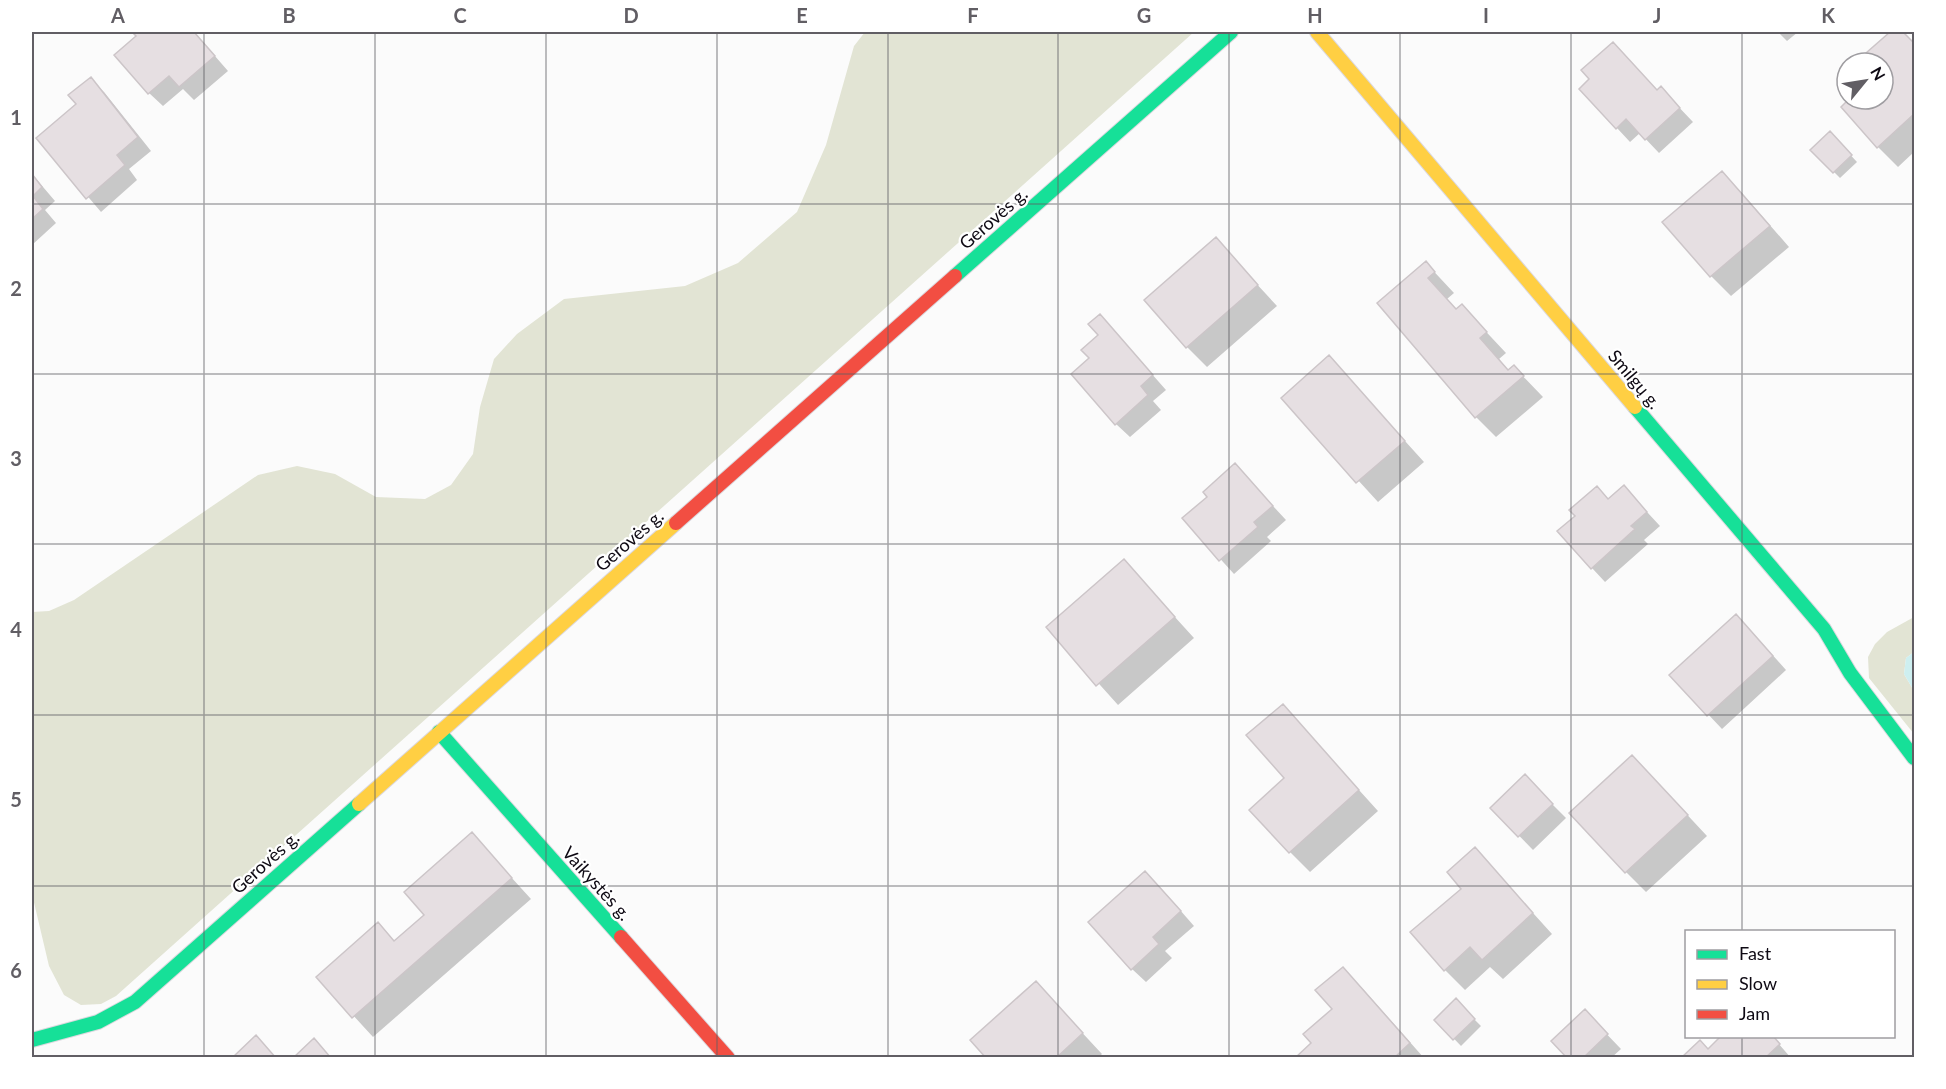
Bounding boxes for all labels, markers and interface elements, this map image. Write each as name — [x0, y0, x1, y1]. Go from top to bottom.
text: A — [110, 3, 125, 27]
text: B — [282, 3, 296, 27]
text: C — [453, 3, 467, 27]
text: D — [623, 3, 639, 27]
text: E — [796, 3, 808, 27]
text: F — [967, 3, 979, 27]
text: G — [1137, 3, 1151, 27]
text: H — [1307, 3, 1323, 27]
text: I — [1483, 3, 1489, 27]
text: J — [1653, 3, 1661, 27]
text: K — [1821, 3, 1835, 27]
north arrow — [1835, 51, 1895, 111]
text: N — [1867, 63, 1890, 83]
text: 1 — [10, 105, 22, 129]
street label: Gerovės g. — [954, 182, 1032, 254]
text: 2 — [10, 276, 22, 300]
street label: Smilgų g. — [1604, 345, 1666, 413]
text: 3 — [10, 446, 22, 470]
street label: Gerovės g. — [590, 504, 668, 576]
text: 4 — [10, 617, 22, 641]
text: 5 — [10, 787, 22, 811]
street label: Gerovės g. — [227, 826, 303, 898]
street label: Vaikystės g. — [558, 841, 636, 925]
legend — [1685, 930, 1895, 1038]
text: Fast — [1739, 942, 1772, 964]
text: 6 — [10, 958, 22, 982]
text: Slow — [1739, 972, 1777, 994]
text: Jam — [1739, 1002, 1770, 1024]

